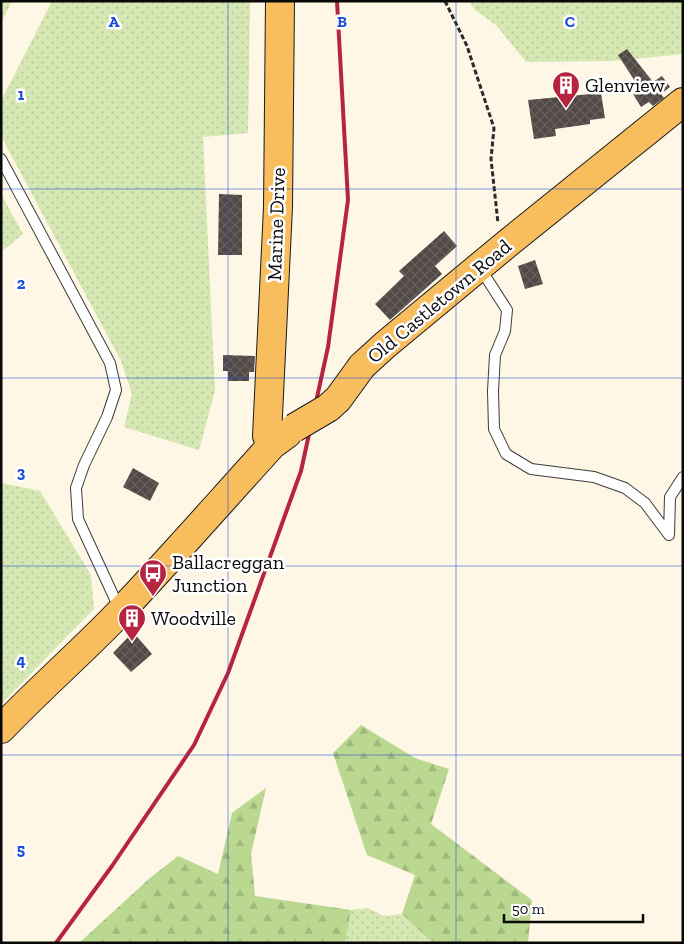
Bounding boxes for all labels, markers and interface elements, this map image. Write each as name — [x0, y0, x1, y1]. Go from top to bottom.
text: A — [109, 12, 120, 31]
text: B — [337, 12, 347, 31]
text: C — [565, 12, 575, 31]
building icon: Glenview — [551, 70, 581, 109]
place label: Glenview — [585, 73, 666, 97]
text: 1 — [18, 85, 25, 104]
street label: Marine Drive — [262, 167, 290, 281]
street label: Old Castletown Road — [362, 234, 516, 368]
text: 2 — [17, 274, 26, 293]
text: 3 — [17, 463, 26, 482]
place label: Ballacreggan Junction — [172, 550, 285, 597]
bus stop icon: Ballacreggan Junction — [138, 558, 168, 597]
building icon: Woodville — [117, 603, 147, 642]
place label: Woodville — [151, 606, 236, 630]
text: 4 — [16, 651, 26, 670]
text: 5 — [17, 840, 25, 859]
scale bar — [504, 892, 643, 924]
text: 50 m — [512, 900, 545, 918]

